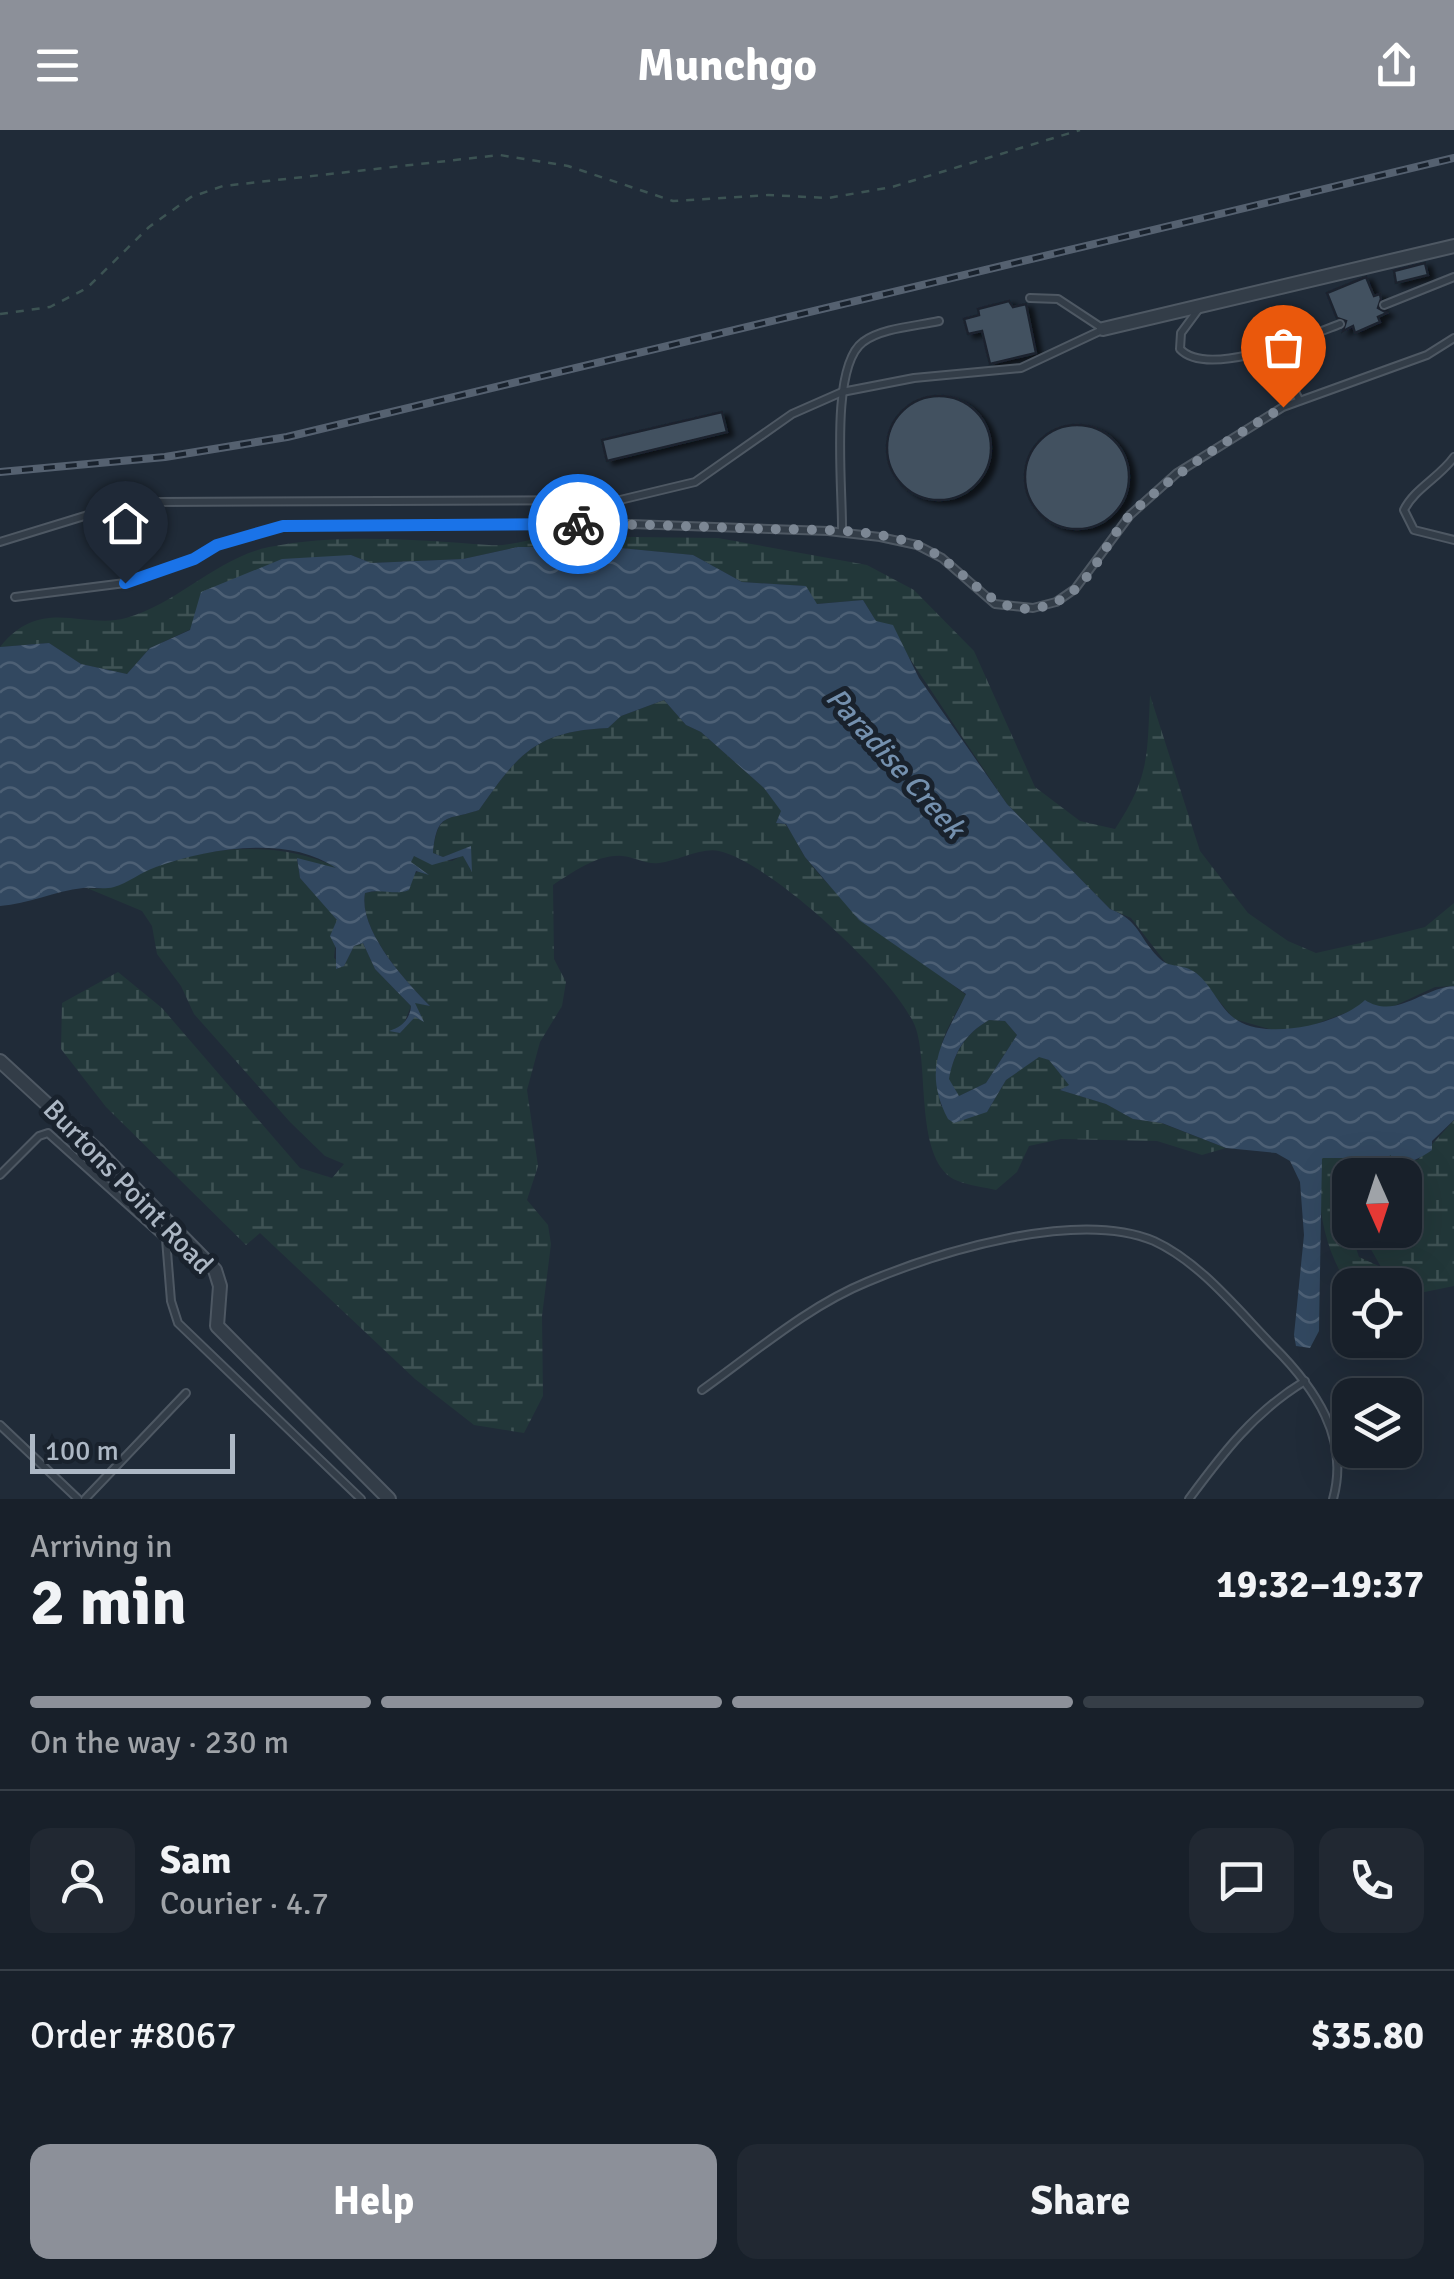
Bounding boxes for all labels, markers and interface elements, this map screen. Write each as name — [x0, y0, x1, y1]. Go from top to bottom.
icon: menu — [30, 38, 85, 93]
text: Munchgo — [637, 38, 817, 93]
icon: share — [1369, 38, 1424, 93]
pin — [1241, 305, 1326, 408]
icon: bag — [1256, 320, 1311, 375]
courier — [528, 474, 628, 574]
pin — [83, 481, 168, 584]
icon: home — [98, 496, 153, 551]
icon: bike — [551, 497, 606, 552]
water label: Paradise Creek — [818, 680, 974, 848]
street label: Burtons Point Road — [36, 1093, 220, 1281]
north arrow — [1332, 1158, 1422, 1248]
map controls — [1332, 1158, 1422, 1468]
button: locate — [1332, 1268, 1422, 1358]
button: layers — [1332, 1378, 1422, 1468]
scale bar — [30, 1429, 235, 1474]
text: 100 m — [45, 1434, 119, 1468]
text: Arriving in — [30, 1527, 172, 1566]
text: 19:32–19:37 — [1216, 1561, 1424, 1608]
text: 2 min — [30, 1563, 187, 1643]
text: On the way · 230 m — [30, 1723, 289, 1762]
button: person — [30, 1828, 135, 1933]
button: chat — [1189, 1828, 1294, 1933]
button: phone — [1319, 1828, 1424, 1933]
text: Sam — [160, 1837, 231, 1884]
text: Courier · 4.7 — [160, 1884, 329, 1923]
text: Order #8067 — [30, 2012, 237, 2059]
text: $35.80 — [1311, 2012, 1424, 2059]
button: Help — [30, 2144, 717, 2259]
button: Share — [737, 2144, 1424, 2259]

